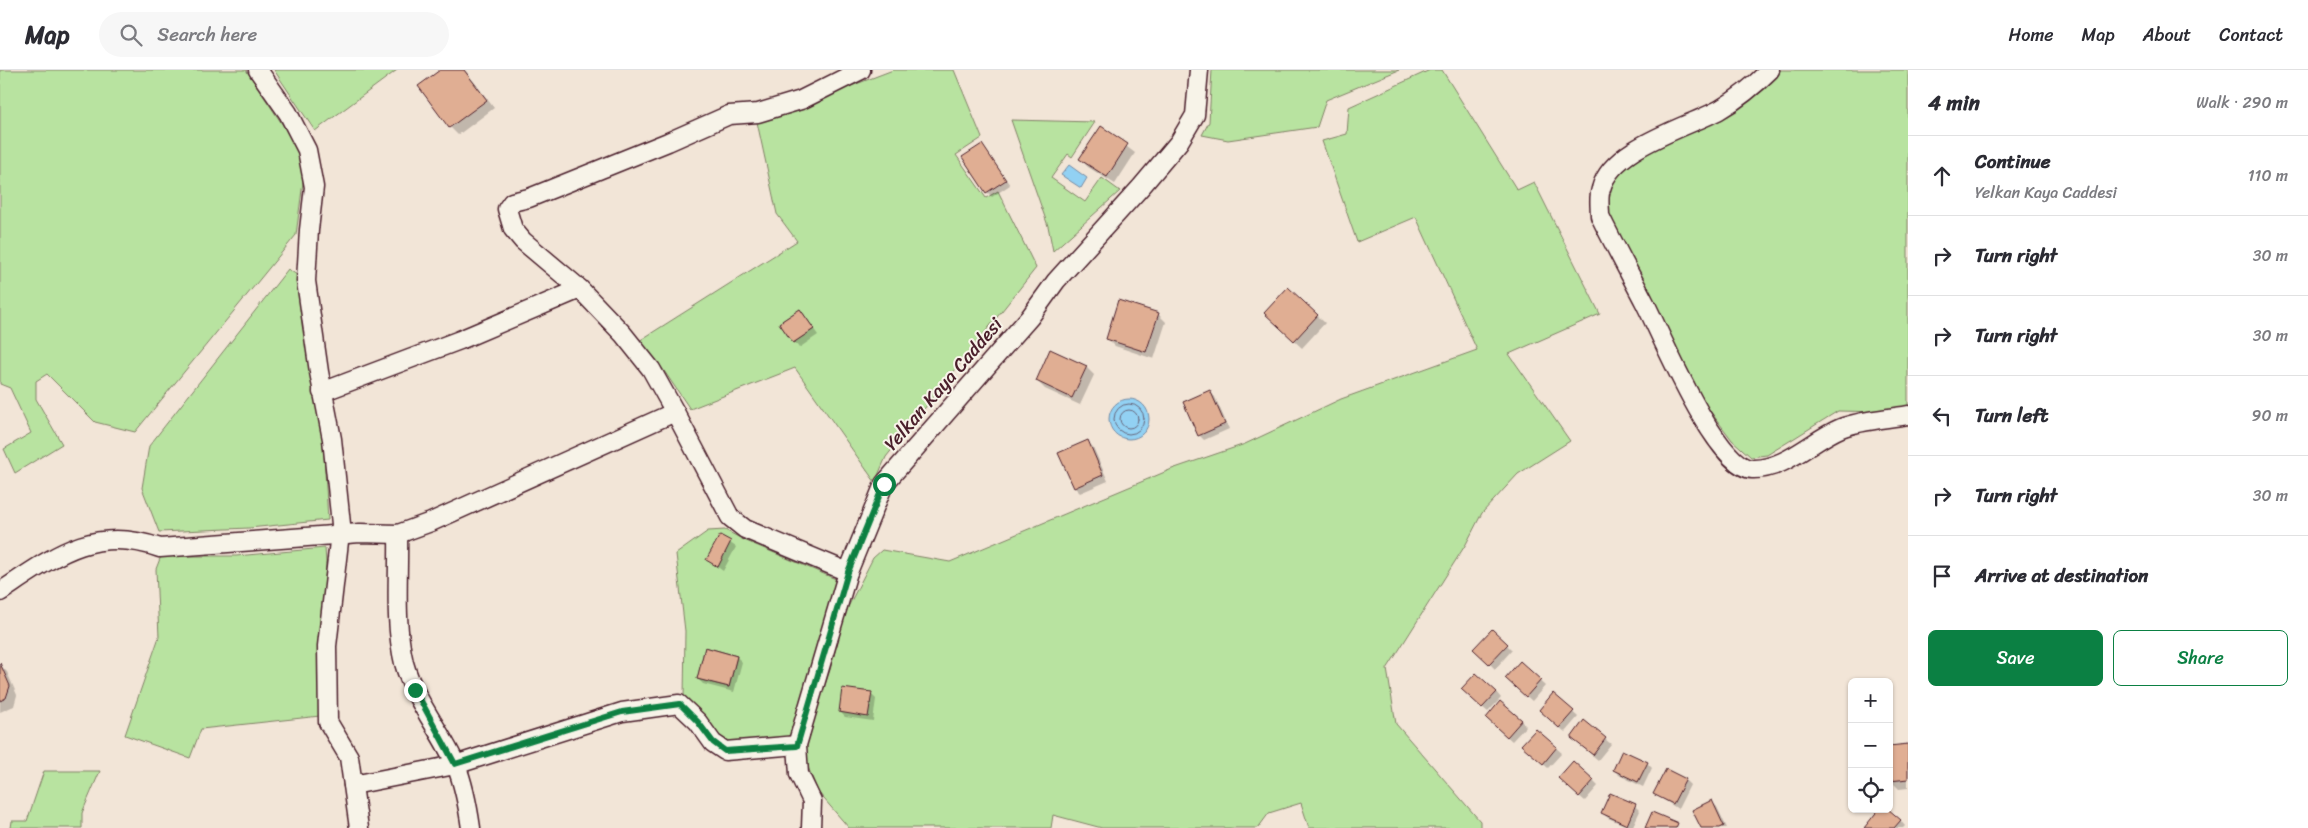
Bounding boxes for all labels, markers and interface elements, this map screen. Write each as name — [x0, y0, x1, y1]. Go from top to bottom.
search box — [99, 12, 449, 57]
text: Map — [25, 14, 69, 56]
text: Search here — [157, 18, 257, 51]
text: Home — [2009, 19, 2054, 51]
text: Map — [2082, 19, 2115, 51]
text: About — [2143, 19, 2191, 51]
text: Contact — [2219, 19, 2283, 51]
icon: search — [117, 21, 145, 49]
text: 4 min — [1928, 84, 1980, 122]
text: Walk · 290 m — [2196, 88, 2288, 117]
text: Continue — [1975, 145, 2051, 178]
text: 110 m — [2248, 161, 2288, 190]
icon: ahead — [1928, 162, 1956, 190]
text: Yelkan Kaya Caddesi — [1975, 178, 2117, 207]
text: Turn right — [1975, 239, 2057, 272]
text: 30 m — [2253, 241, 2288, 270]
icon: right — [1928, 242, 1956, 270]
street label: Yelkan Kaya Caddesi — [875, 309, 1011, 458]
text: Turn right — [1975, 319, 2057, 352]
text: 30 m — [2253, 321, 2288, 350]
icon: right — [1928, 322, 1956, 350]
text: Turn left — [1975, 399, 2048, 432]
text: 90 m — [2252, 401, 2288, 430]
icon: left — [1928, 402, 1956, 430]
route start — [873, 473, 896, 496]
text: Turn right — [1975, 479, 2057, 512]
text: 30 m — [2253, 481, 2288, 510]
icon: right — [1928, 482, 1956, 510]
text: Arrive at destination — [1975, 559, 2148, 592]
icon: arrive — [1928, 562, 1956, 590]
button: Save — [1928, 630, 2103, 686]
button: Share — [2113, 630, 2288, 686]
map controls — [1848, 678, 1893, 813]
button: + — [1848, 678, 1893, 723]
route end — [404, 679, 427, 702]
button: − — [1848, 723, 1893, 768]
button: locate — [1848, 768, 1893, 813]

